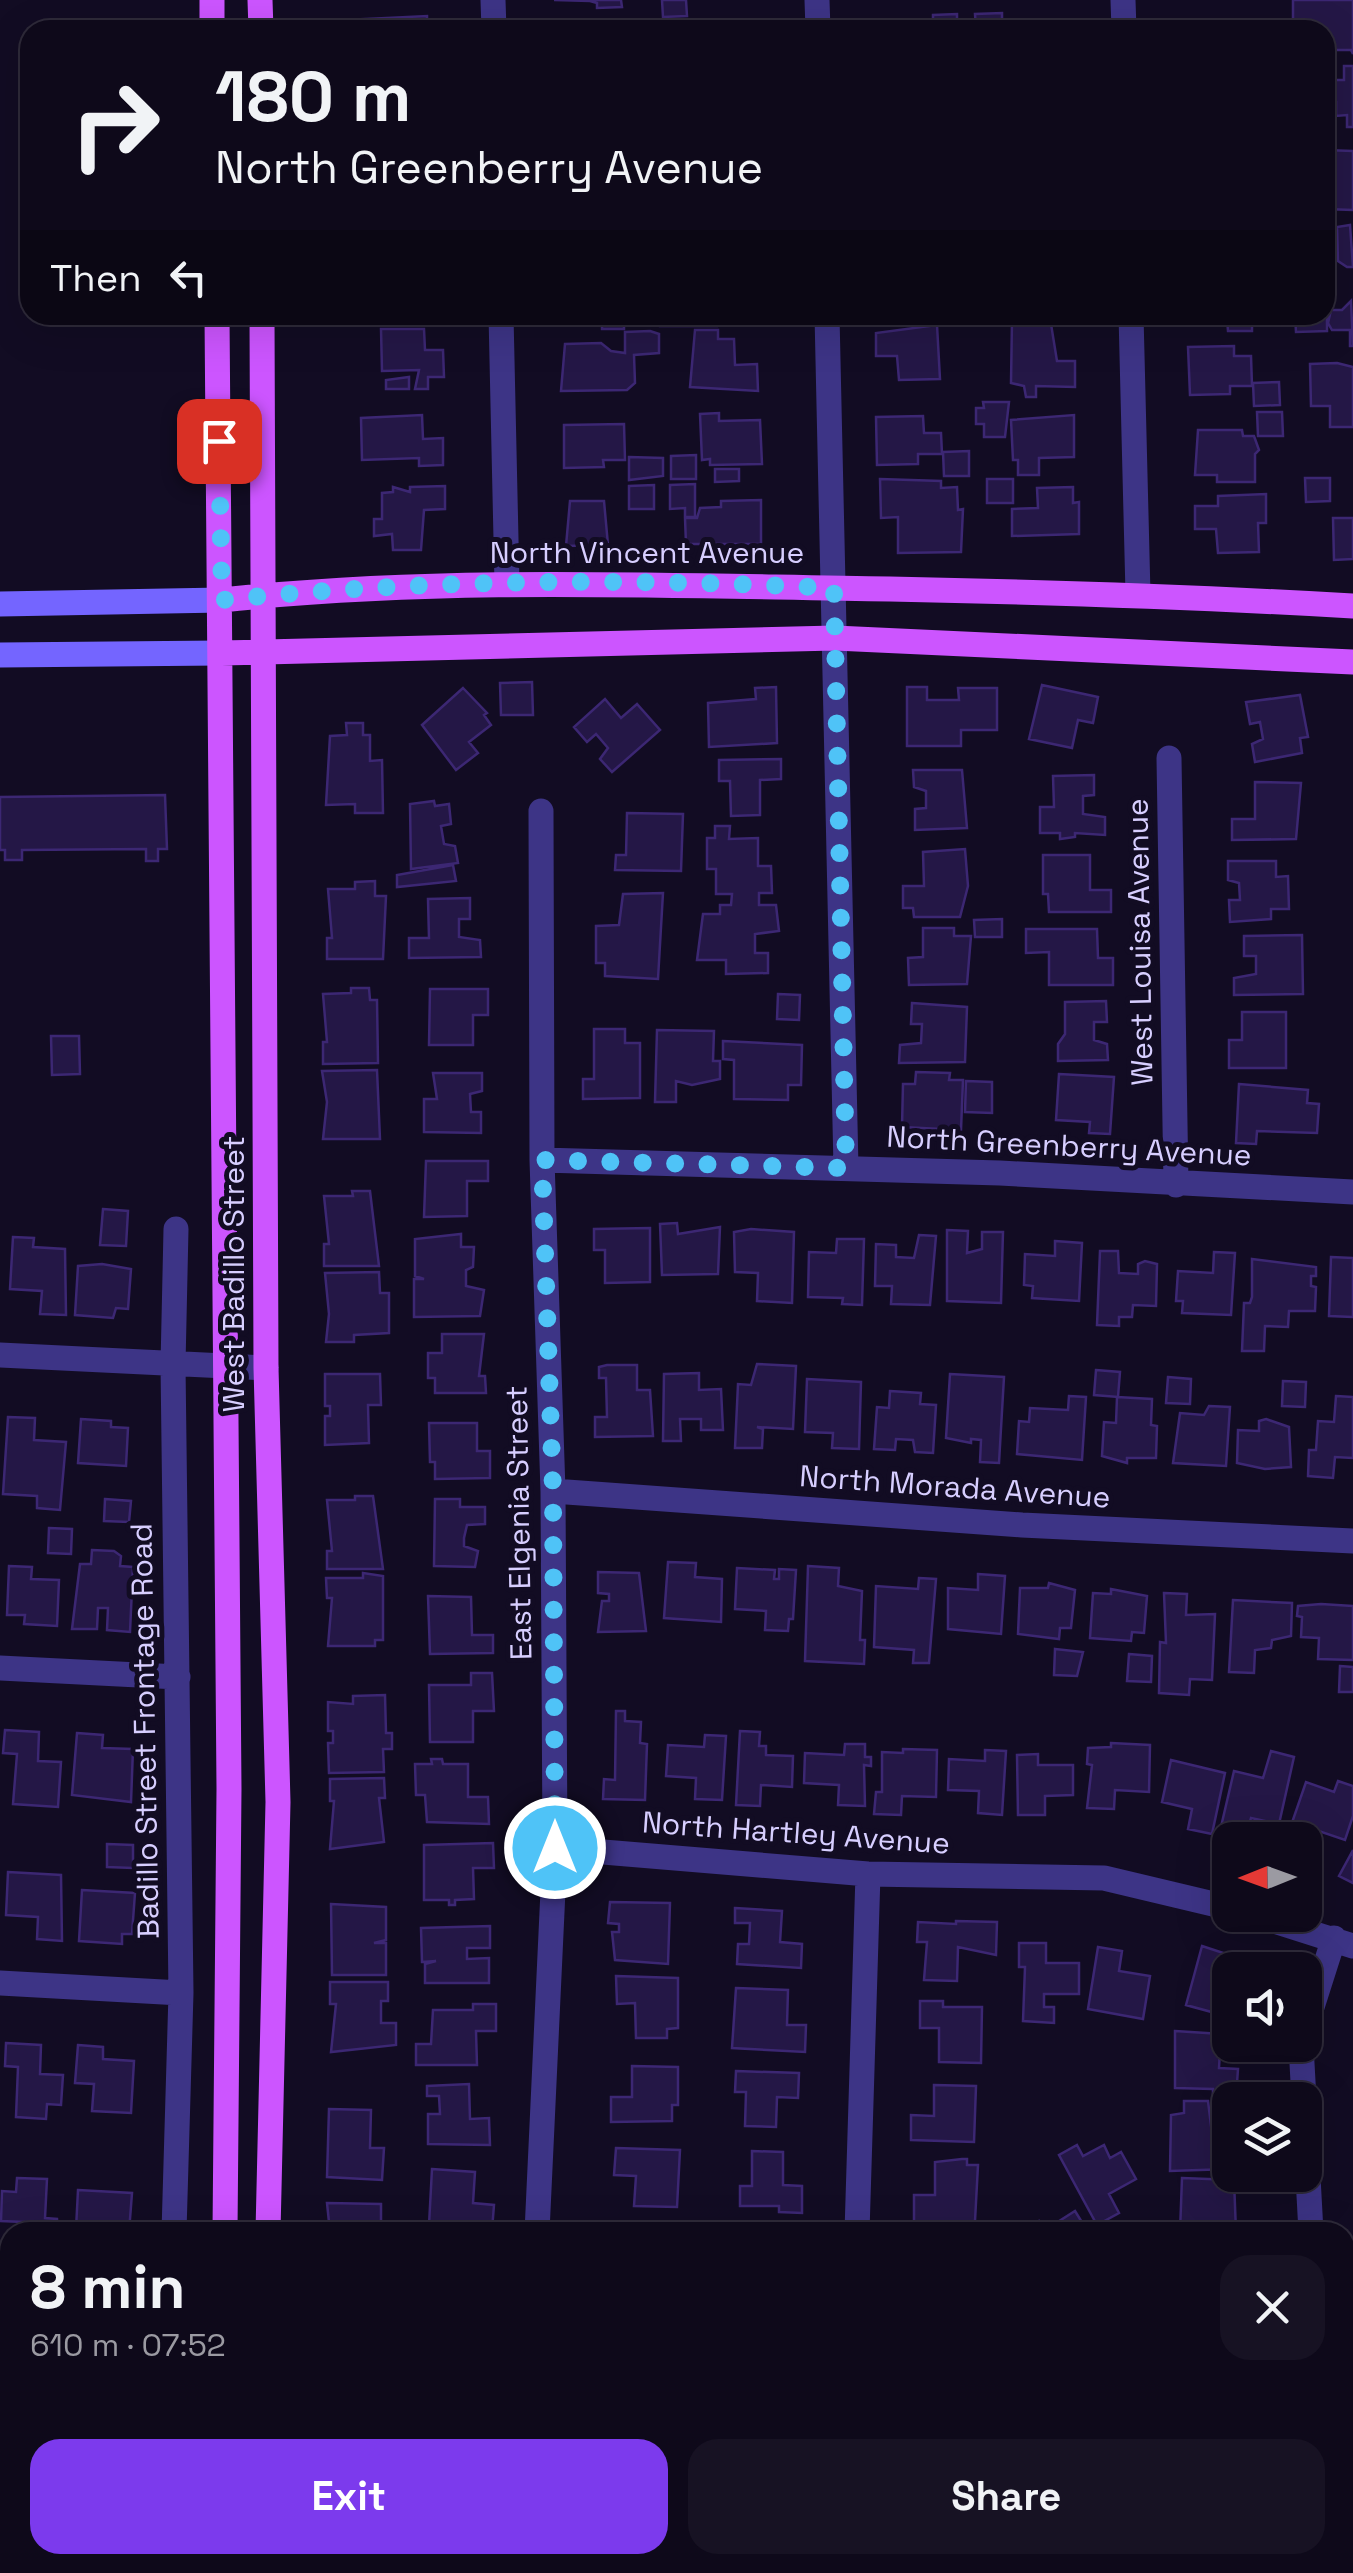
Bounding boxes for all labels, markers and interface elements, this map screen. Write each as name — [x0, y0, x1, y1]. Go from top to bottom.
text: 180 m — [215, 52, 412, 141]
icon: right — [50, 60, 180, 190]
text: North Greenberry Avenue — [215, 139, 763, 196]
icon: left — [161, 250, 216, 305]
text: Then — [50, 254, 141, 302]
pin — [177, 399, 262, 484]
icon: arrive — [192, 414, 247, 469]
street label: North Vincent Avenue — [490, 533, 804, 572]
street label: West Louisa Avenue — [1117, 798, 1162, 1086]
street label: North Greenberry Avenue — [886, 1116, 1253, 1175]
street label: West Badillo Street — [214, 1136, 253, 1412]
street label: East Elgenia Street — [497, 1385, 540, 1661]
street label: North Morada Avenue — [798, 1456, 1112, 1517]
street label: Badillo Street Frontage Road — [121, 1523, 168, 1939]
position arrow — [503, 1796, 607, 1900]
street label: North Hartley Avenue — [641, 1802, 951, 1863]
north arrow — [1212, 1822, 1322, 1932]
map controls — [1212, 1822, 1322, 2192]
button: sound — [1212, 1952, 1322, 2062]
button: layers — [1212, 2082, 1322, 2192]
text: 8 min — [30, 2249, 185, 2326]
button: close — [1220, 2255, 1325, 2360]
text: 610 m · 07:52 — [30, 2325, 226, 2365]
button: Exit — [30, 2439, 668, 2554]
button: Share — [688, 2439, 1325, 2554]

